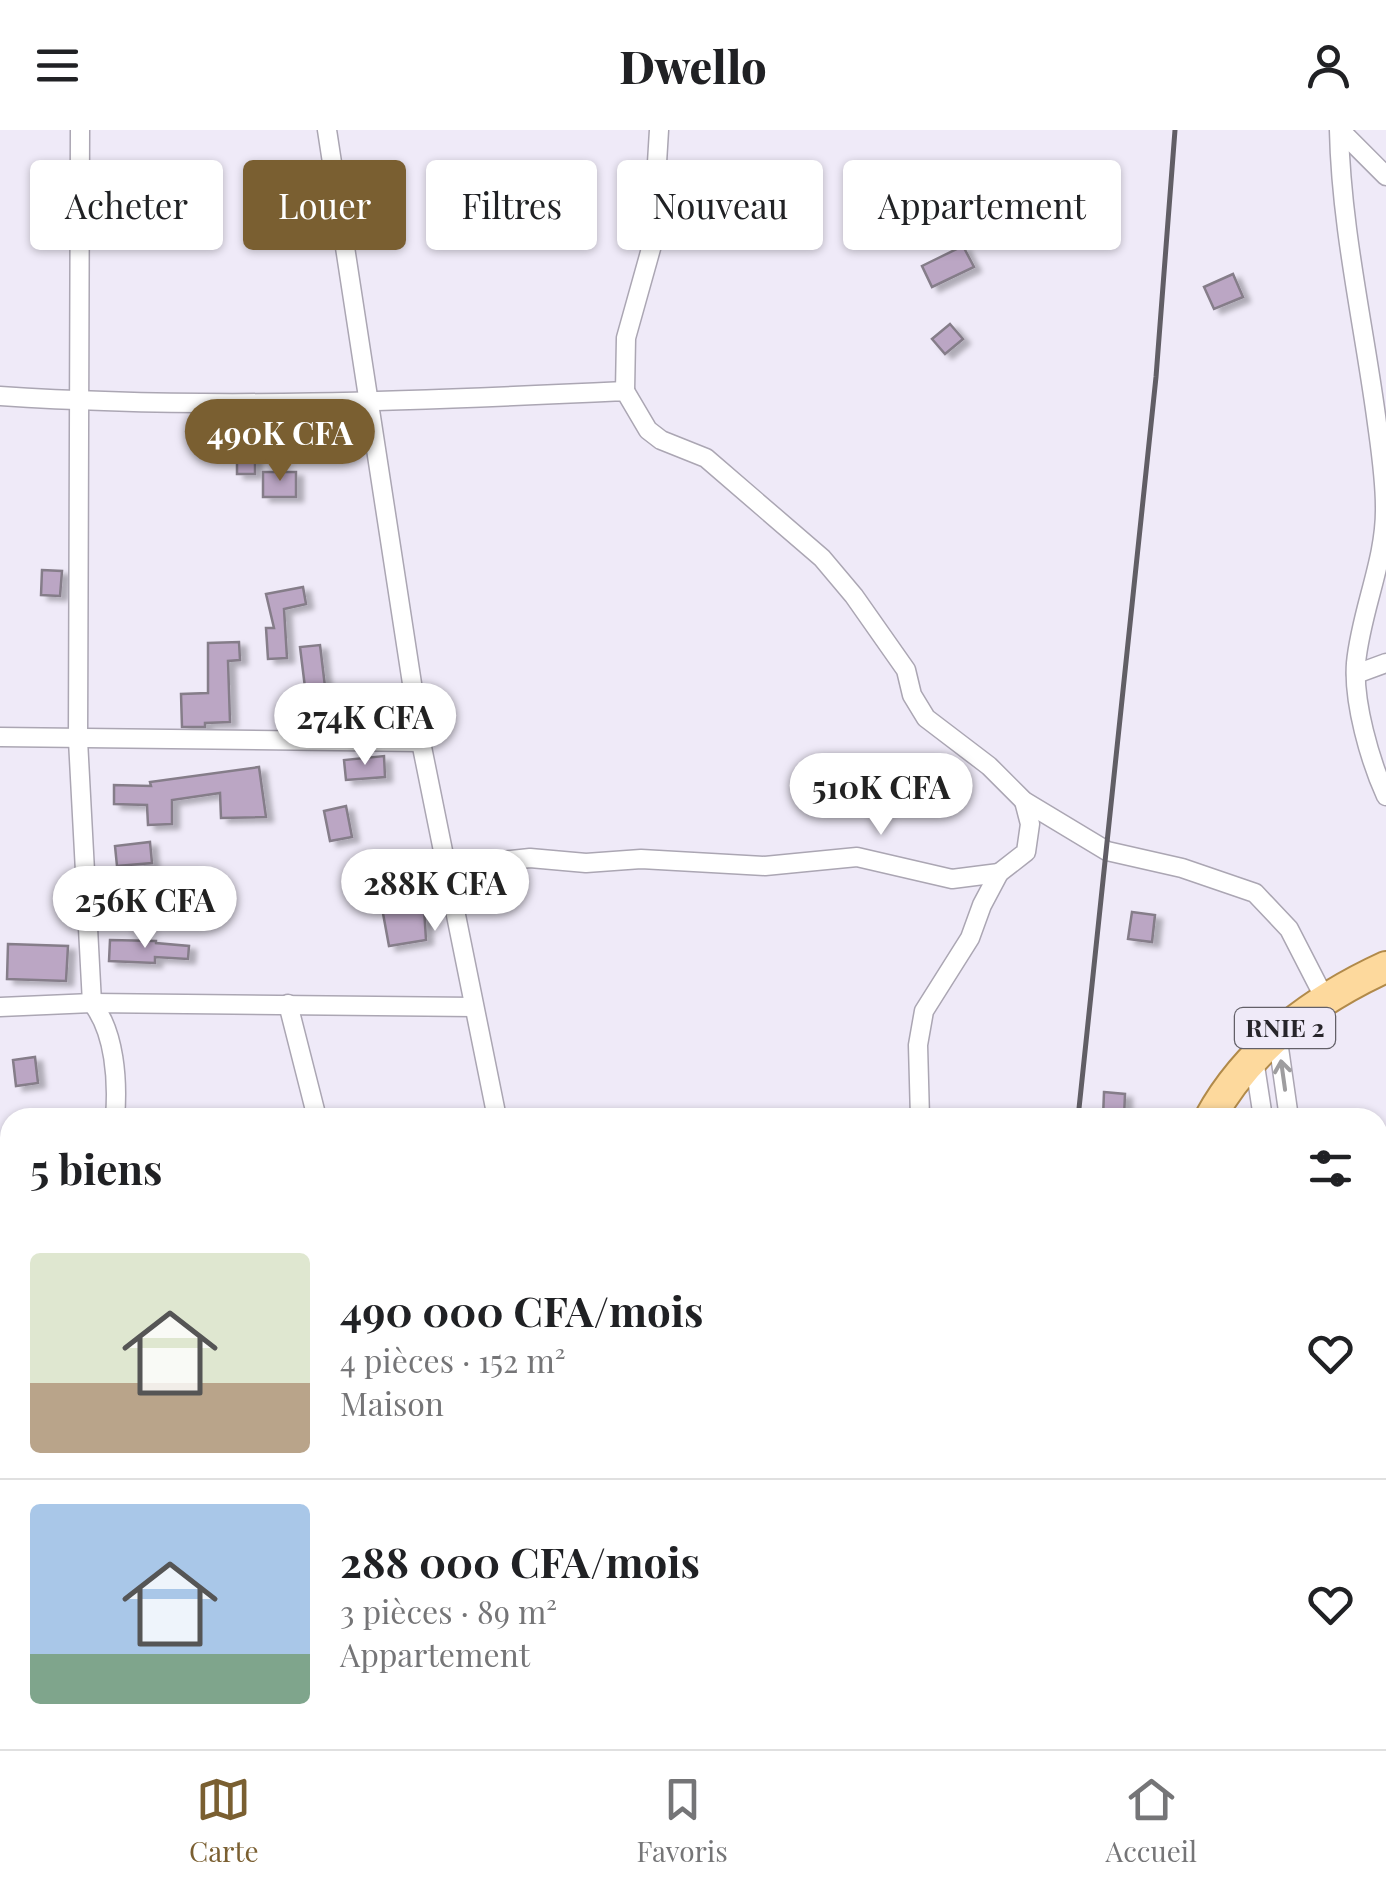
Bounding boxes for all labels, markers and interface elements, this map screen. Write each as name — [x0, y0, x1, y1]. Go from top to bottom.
text: Dwello — [619, 35, 767, 95]
icon: menu — [30, 38, 85, 93]
icon: person — [1301, 38, 1356, 93]
chip: Acheter — [30, 160, 223, 250]
chip: Louer — [243, 160, 406, 250]
chip: Filtres — [426, 160, 597, 250]
chip: Nouveau — [617, 160, 823, 250]
chip: Appartement — [843, 160, 1121, 250]
pin: 490K CFA — [177, 399, 383, 484]
text: 490K CFA — [207, 410, 353, 453]
pin: 274K CFA — [262, 683, 468, 768]
text: 274K CFA — [296, 694, 434, 737]
pin: 510K CFA — [778, 753, 984, 838]
text: 510K CFA — [812, 764, 950, 807]
pin: 288K CFA — [332, 849, 538, 934]
text: 288K CFA — [363, 860, 507, 903]
pin: 256K CFA — [42, 866, 248, 951]
text: 256K CFA — [75, 877, 215, 920]
road number: RNIE 2 — [1235, 1008, 1335, 1048]
one-way arrow — [1273, 1060, 1291, 1092]
text: 5 biens — [30, 1140, 162, 1196]
icon: filters — [1303, 1141, 1358, 1196]
text: 490 000 CFA/mois — [340, 1282, 703, 1338]
icon: home — [110, 1293, 230, 1413]
icon: heart — [1303, 1326, 1358, 1381]
text: 4 pièces · 152 m² — [340, 1338, 566, 1381]
text: Maison — [340, 1381, 444, 1424]
text: 288 000 CFA/mois — [340, 1533, 700, 1589]
icon: home — [110, 1544, 230, 1664]
icon: heart — [1303, 1577, 1358, 1632]
text: 3 pièces · 89 m² — [340, 1589, 557, 1632]
text: Appartement — [340, 1632, 530, 1675]
tab: Carte — [189, 1772, 259, 1869]
tab: Favoris — [636, 1772, 728, 1869]
tab: Accueil — [1106, 1772, 1197, 1869]

